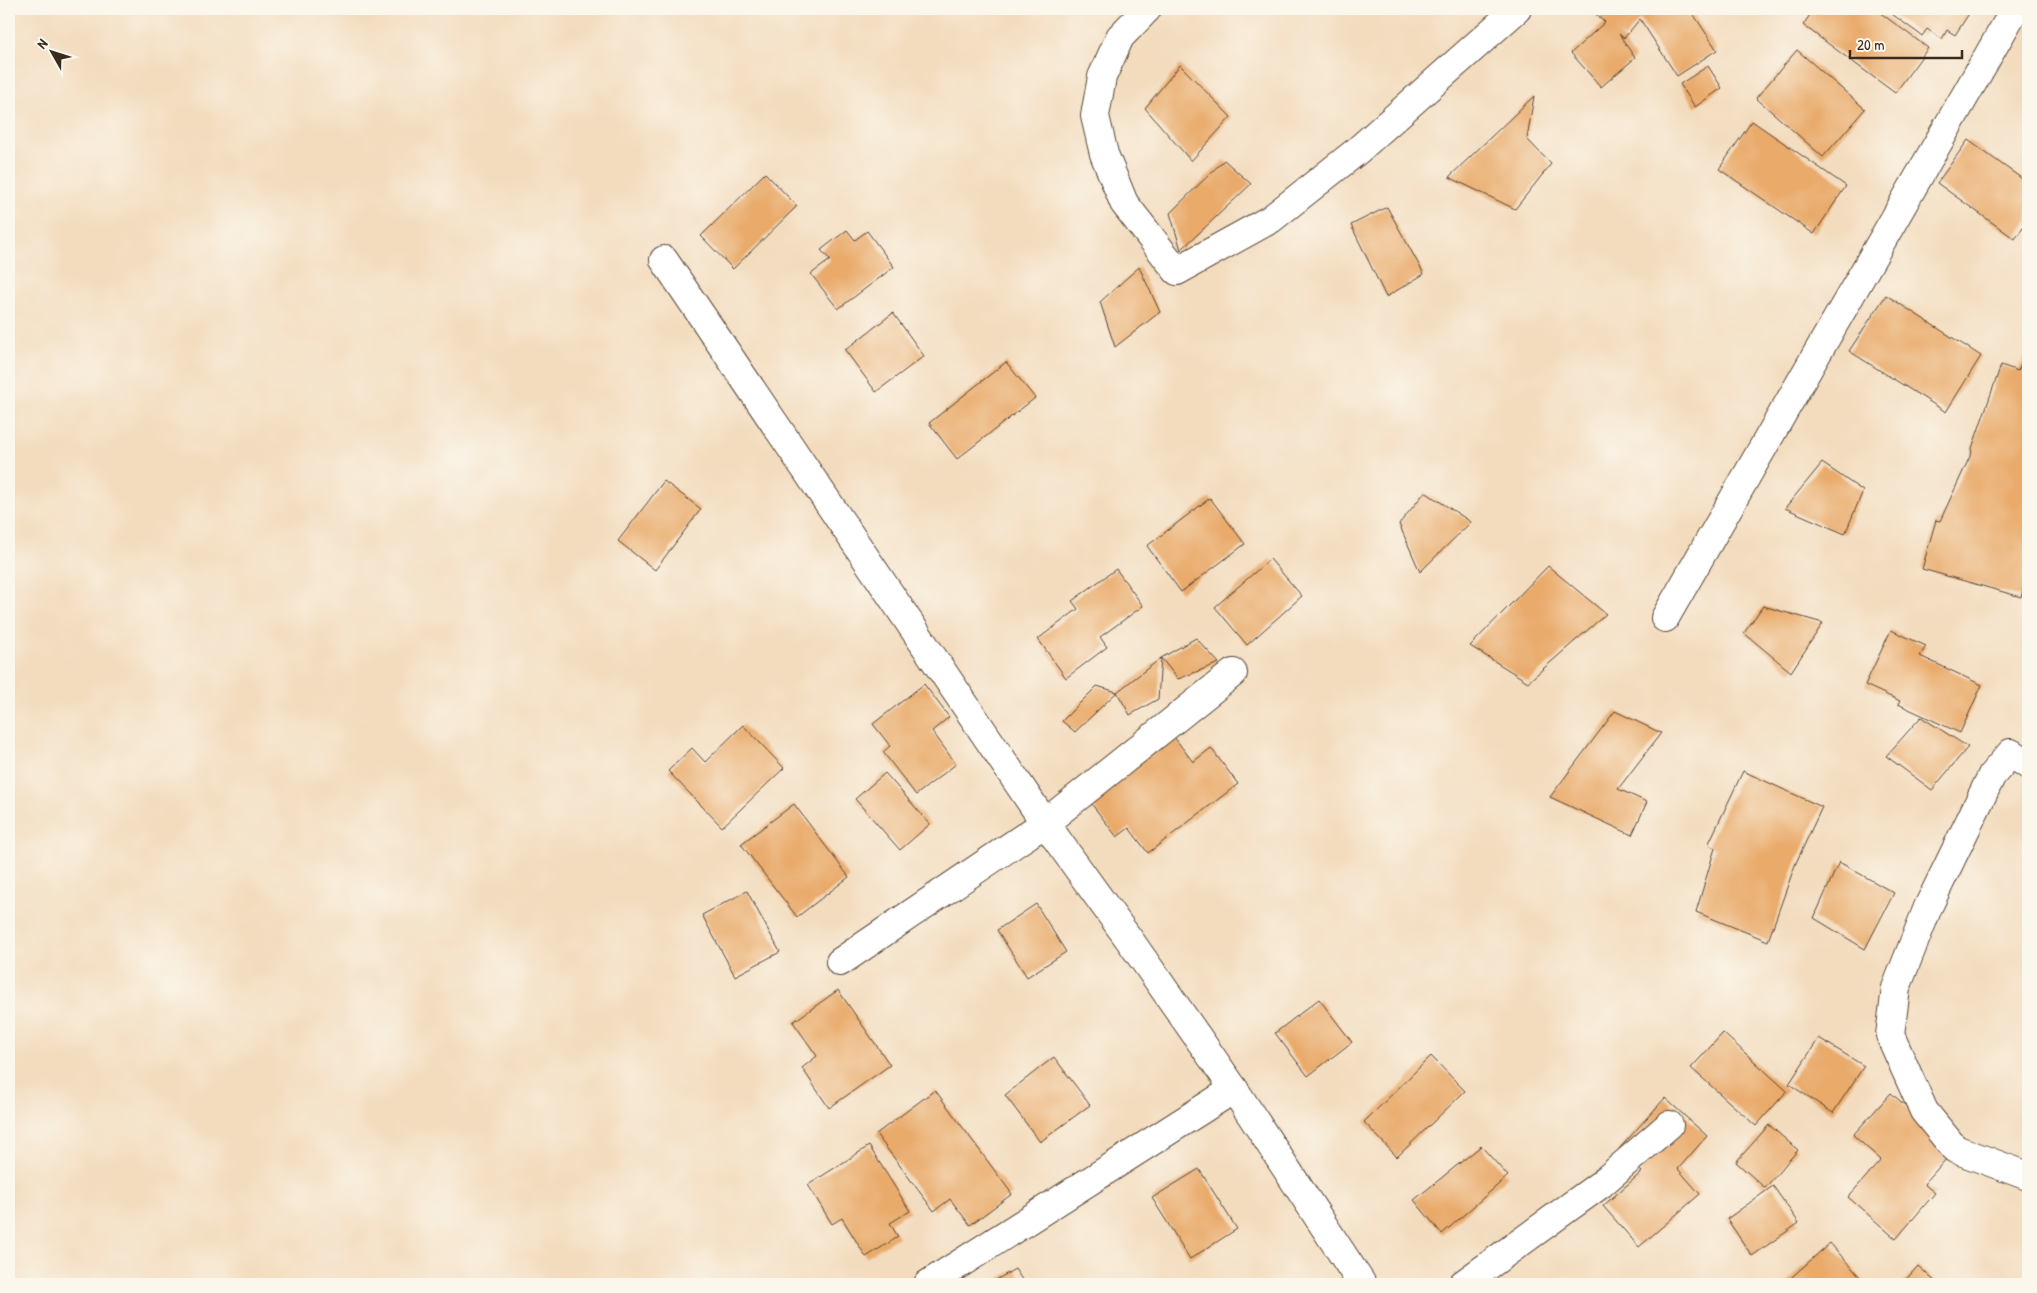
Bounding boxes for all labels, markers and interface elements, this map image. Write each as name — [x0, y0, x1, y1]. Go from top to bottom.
north arrow — [28, 28, 78, 78]
scale bar — [1850, 28, 1962, 60]
text: N — [32, 34, 52, 52]
text: 20 m — [1857, 34, 1884, 55]

